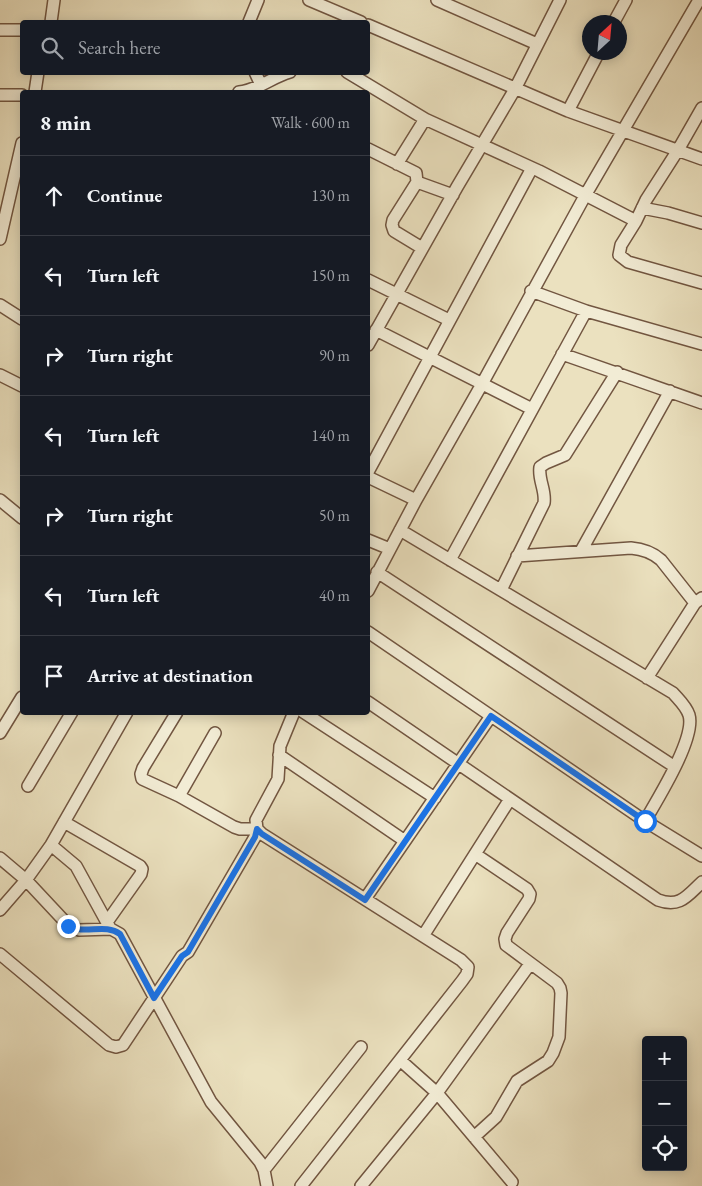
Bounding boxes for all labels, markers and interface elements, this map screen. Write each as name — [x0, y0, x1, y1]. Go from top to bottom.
north arrow — [582, 15, 627, 60]
search box — [20, 20, 370, 75]
icon: search — [38, 34, 66, 62]
text: Search here — [78, 35, 160, 60]
text: 8 min — [40, 109, 91, 136]
text: Walk · 600 m — [271, 112, 350, 133]
icon: ahead — [40, 182, 68, 210]
text: Continue — [87, 183, 162, 208]
text: 130 m — [311, 185, 350, 206]
icon: left — [40, 262, 68, 290]
text: Turn left — [87, 263, 159, 288]
text: 150 m — [311, 265, 350, 286]
icon: right — [40, 342, 68, 370]
text: Turn right — [87, 343, 173, 368]
text: 90 m — [319, 345, 350, 366]
icon: left — [40, 422, 68, 450]
text: Turn left — [87, 423, 159, 448]
text: 140 m — [311, 425, 350, 446]
icon: right — [40, 502, 68, 530]
text: Turn right — [87, 503, 173, 528]
text: 50 m — [319, 505, 350, 526]
icon: left — [40, 582, 68, 610]
text: Turn left — [87, 583, 159, 608]
text: 40 m — [319, 585, 350, 606]
icon: arrive — [40, 662, 68, 690]
text: Arrive at destination — [87, 663, 253, 688]
route start — [634, 810, 657, 833]
route end — [57, 915, 80, 938]
map controls — [642, 1036, 687, 1171]
button: + — [642, 1036, 687, 1081]
button: − — [642, 1081, 687, 1126]
button: locate — [642, 1126, 687, 1171]

